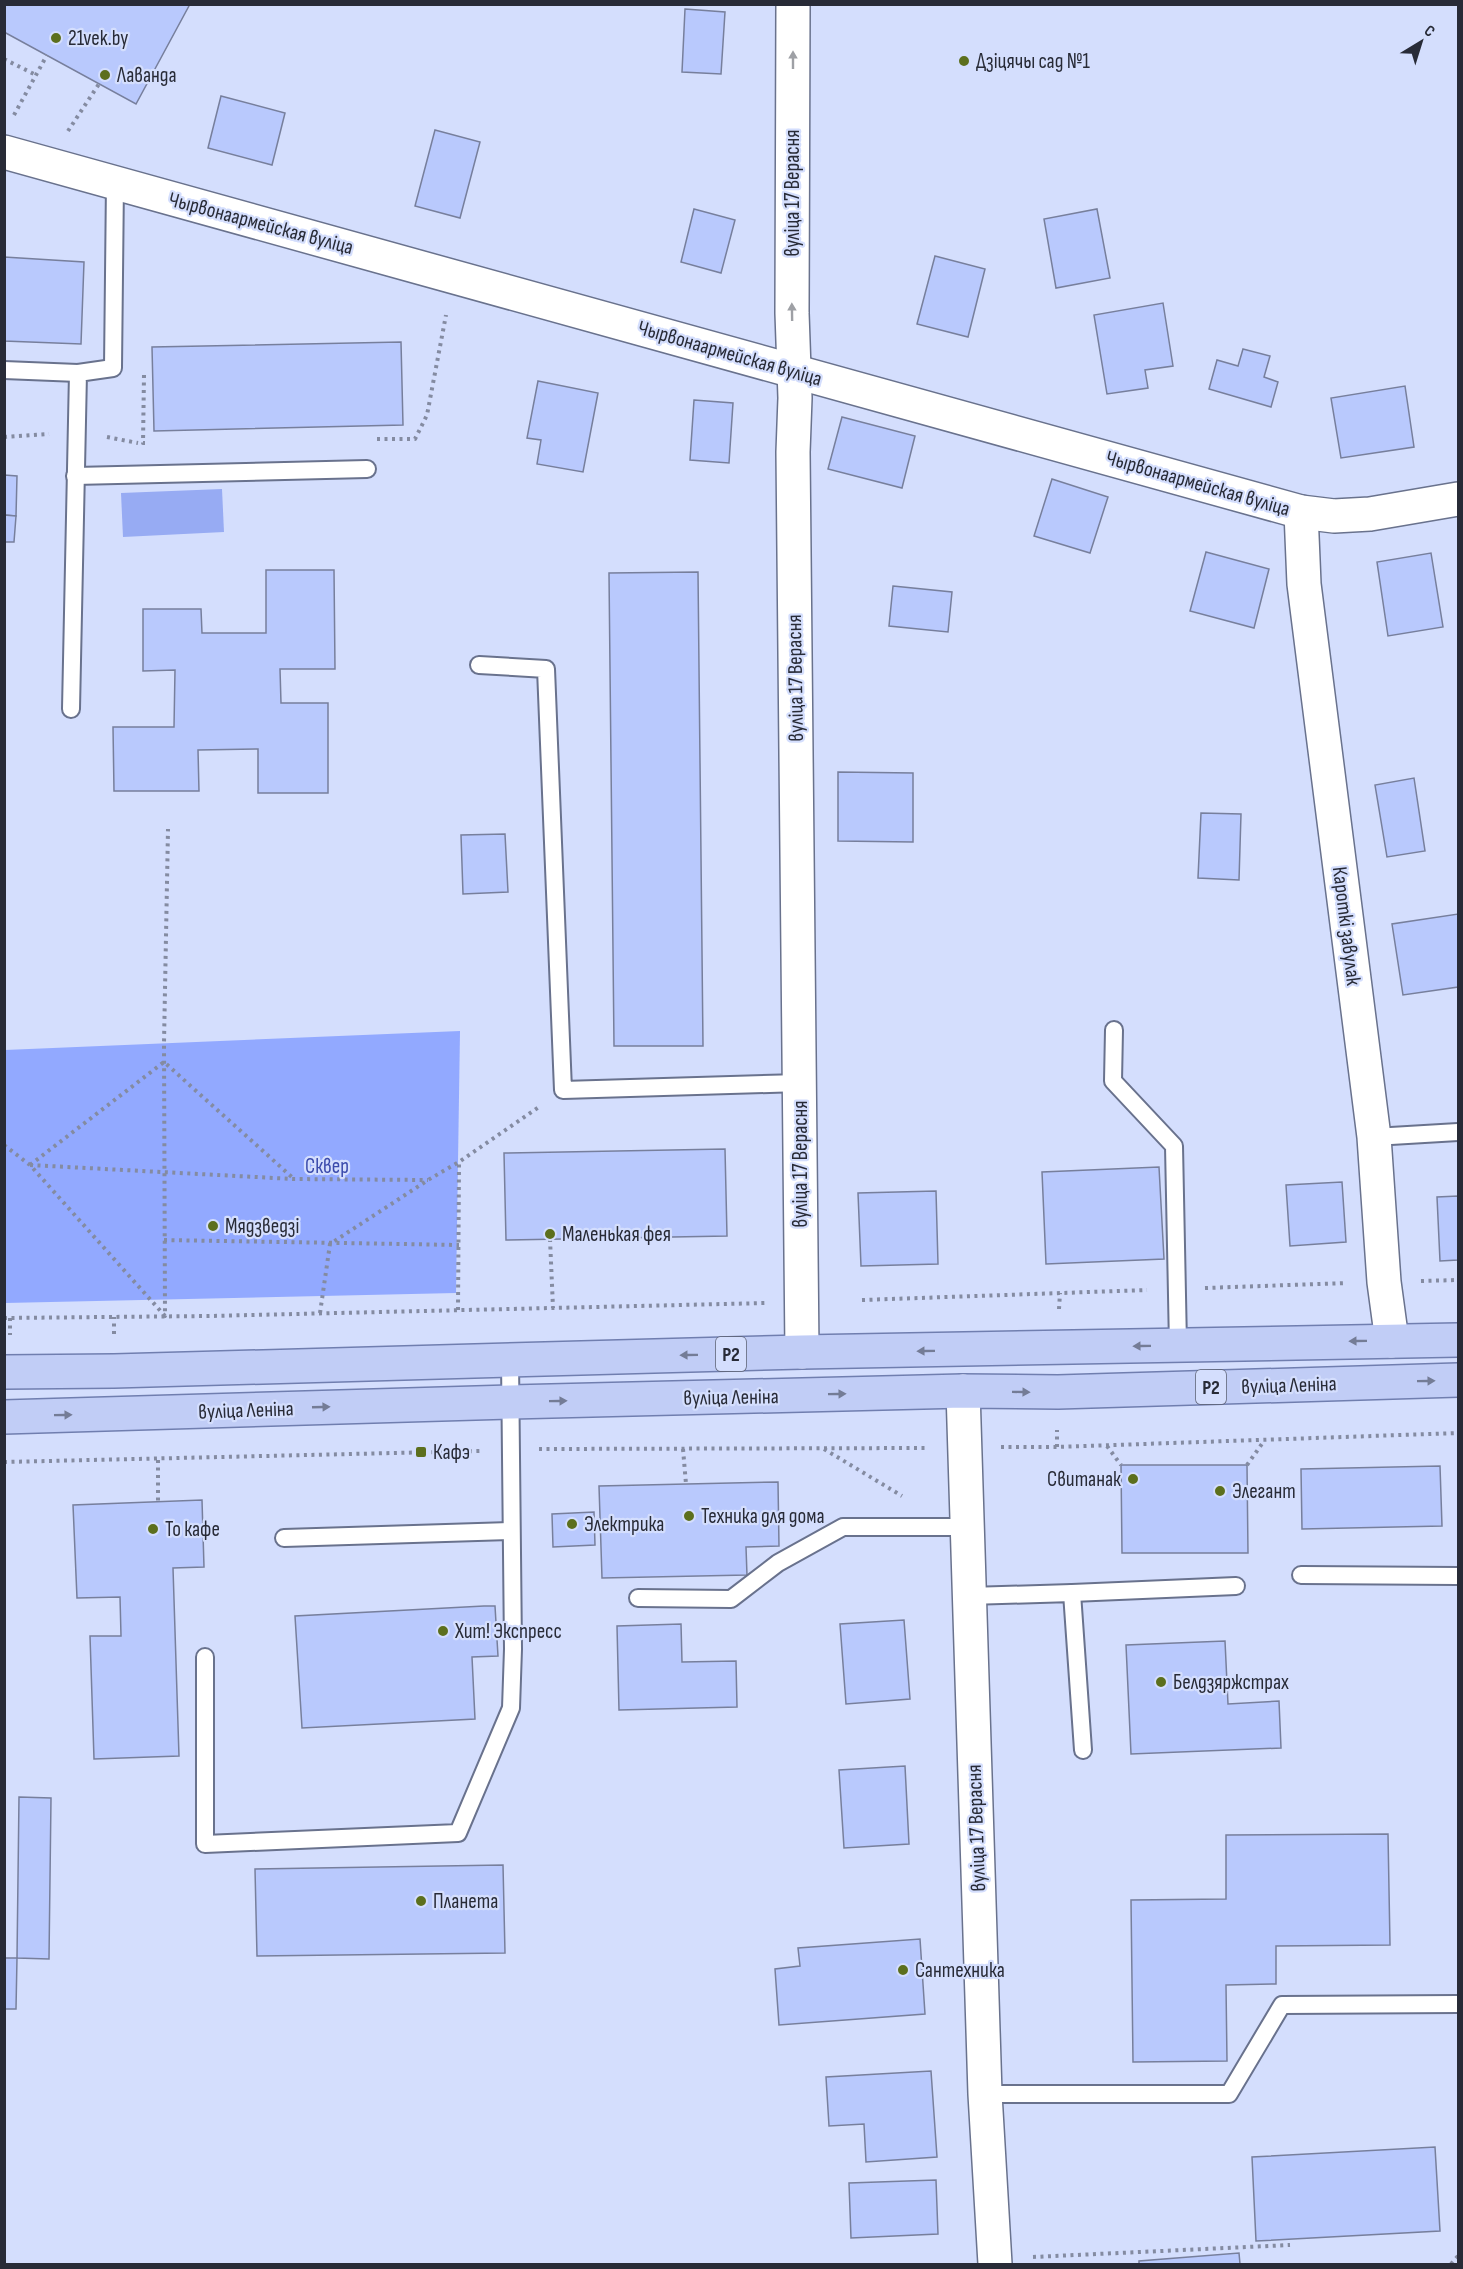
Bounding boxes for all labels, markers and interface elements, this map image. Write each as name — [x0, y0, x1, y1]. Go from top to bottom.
north arrow — [1391, 12, 1451, 72]
text: С — [1420, 21, 1438, 41]
place label: 21vek.by — [68, 26, 128, 51]
marker: 21vek.by — [49, 31, 63, 45]
place label: Дзіцячы сад №1 — [976, 49, 1091, 74]
one-way arrow — [788, 51, 798, 70]
marker: Дзіцячы сад №1 — [957, 54, 971, 68]
place label: Лаванда — [116, 63, 177, 88]
marker: Лаванда — [98, 68, 112, 82]
street label: вуліца 17 Верасня — [780, 129, 805, 257]
street label: Чырвонаармейская вуліца — [166, 187, 356, 260]
one-way arrow — [787, 303, 797, 322]
street label: Чырвонаармейская вуліца — [635, 315, 825, 392]
street label: Чырвонаармейская вуліца — [1103, 445, 1293, 522]
street label: вуліца 17 Верасня — [782, 614, 809, 742]
street label: Кароткі завулак — [1327, 865, 1366, 987]
street label: вуліца 17 Верасня — [788, 1100, 813, 1228]
park label: Сквер — [305, 1154, 349, 1179]
place label: Мядзведзі — [225, 1214, 299, 1239]
marker: Мядзведзі — [206, 1219, 220, 1233]
place label: Маленькая фея — [562, 1222, 671, 1247]
marker: Маленькая фея — [543, 1227, 557, 1241]
road number: Р2 — [716, 1337, 746, 1371]
one-way arrow — [1349, 1337, 1368, 1346]
one-way arrow — [1133, 1342, 1152, 1351]
one-way arrow — [917, 1346, 936, 1355]
one-way arrow — [680, 1351, 699, 1360]
road number: Р2 — [1196, 1370, 1226, 1404]
street label: вуліца Леніна — [1241, 1371, 1337, 1400]
one-way arrow — [1417, 1376, 1436, 1386]
street label: вуліца Леніна — [683, 1384, 779, 1411]
one-way arrow — [1012, 1387, 1031, 1397]
one-way arrow — [827, 1389, 846, 1399]
street label: вуліца Леніна — [198, 1396, 294, 1425]
one-way arrow — [548, 1396, 567, 1405]
one-way arrow — [311, 1403, 330, 1412]
one-way arrow — [53, 1410, 72, 1420]
place label: Кафэ — [433, 1440, 470, 1465]
marker: Кафэ — [414, 1445, 428, 1459]
place label: Свитанак — [1047, 1467, 1121, 1492]
marker: Свитанак — [1126, 1472, 1140, 1486]
place label: Элегант — [1232, 1479, 1296, 1504]
marker: Элегант — [1213, 1484, 1227, 1498]
place label: Техника для дома — [701, 1504, 825, 1529]
marker: Техника для дома — [682, 1509, 696, 1523]
place label: Электрика — [584, 1512, 664, 1537]
place label: То кафе — [165, 1517, 220, 1542]
marker: Электрика — [565, 1517, 579, 1531]
marker: То кафе — [146, 1522, 160, 1536]
place label: Хит! Экспресс — [454, 1619, 562, 1644]
marker: Хит! Экспресс — [436, 1624, 450, 1638]
place label: Белдзяржстрах — [1173, 1670, 1289, 1695]
marker: Белдзяржстрах — [1154, 1675, 1168, 1689]
street label: вуліца 17 Верасня — [962, 1764, 991, 1892]
place label: Планета — [433, 1889, 498, 1914]
marker: Планета — [414, 1894, 428, 1908]
place label: Сантехника — [915, 1958, 1005, 1983]
marker: Сантехника — [896, 1963, 910, 1977]

